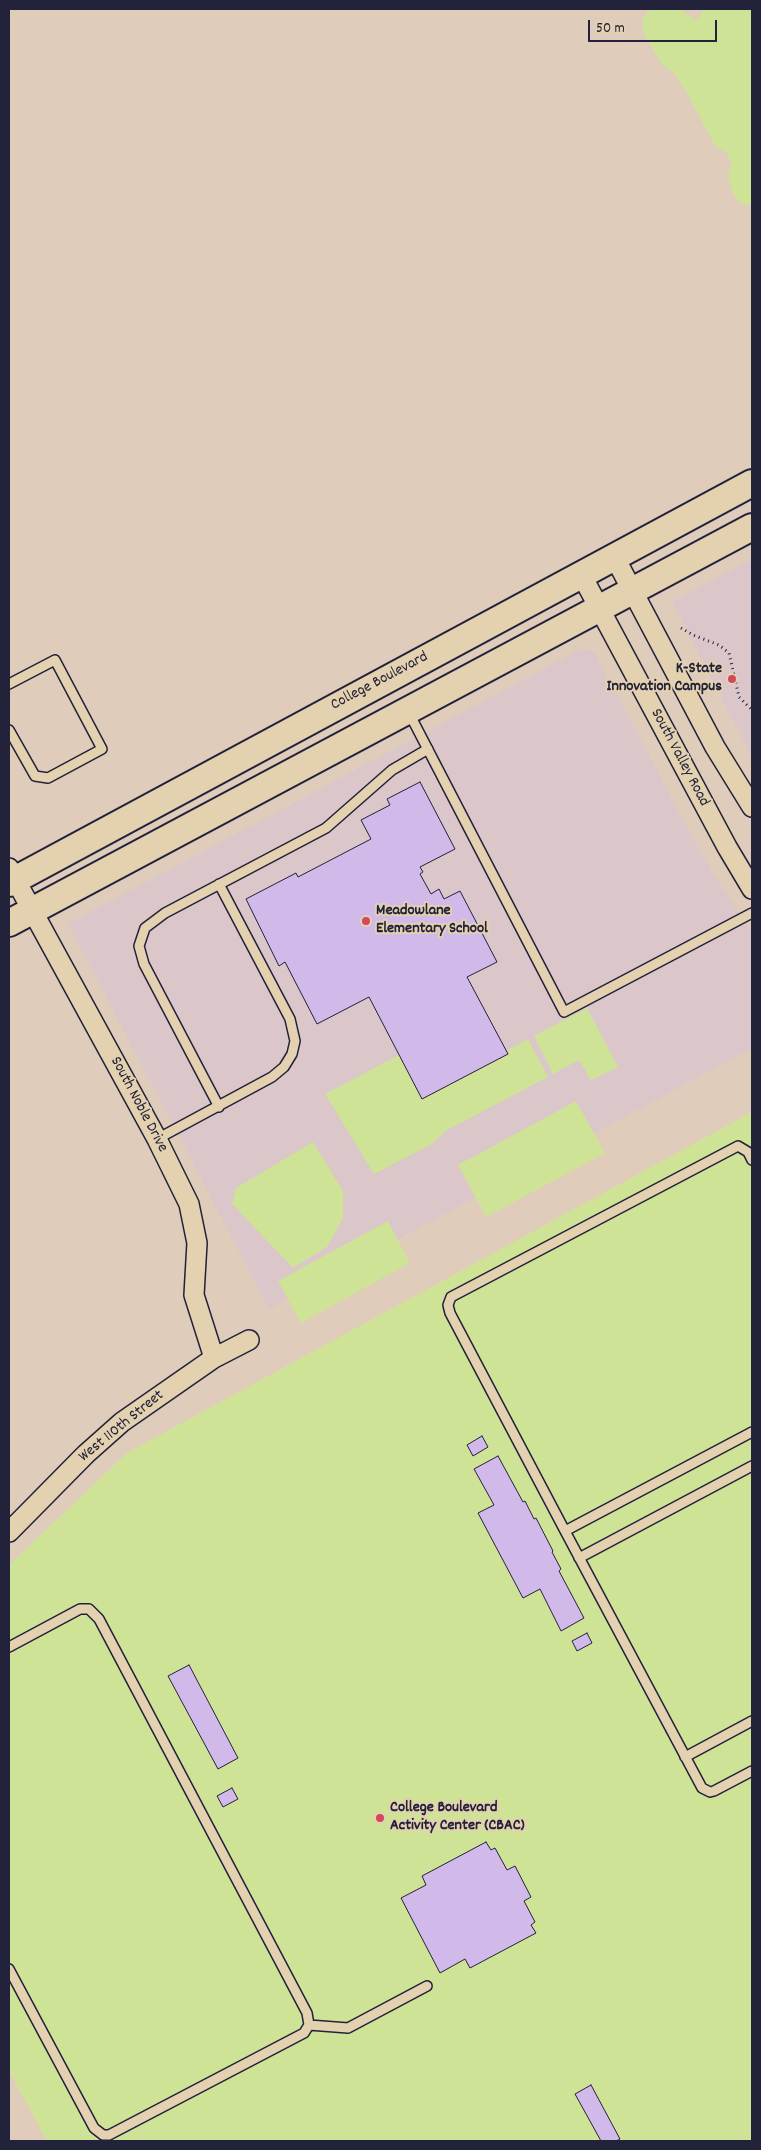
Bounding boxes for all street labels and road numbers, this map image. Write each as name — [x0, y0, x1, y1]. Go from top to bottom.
street label: College Boulevard — [328, 648, 432, 716]
street label: South Valley Road — [645, 706, 713, 810]
street label: South Noble Drive — [105, 1054, 171, 1156]
street label: West 110th Street — [76, 1387, 168, 1467]

